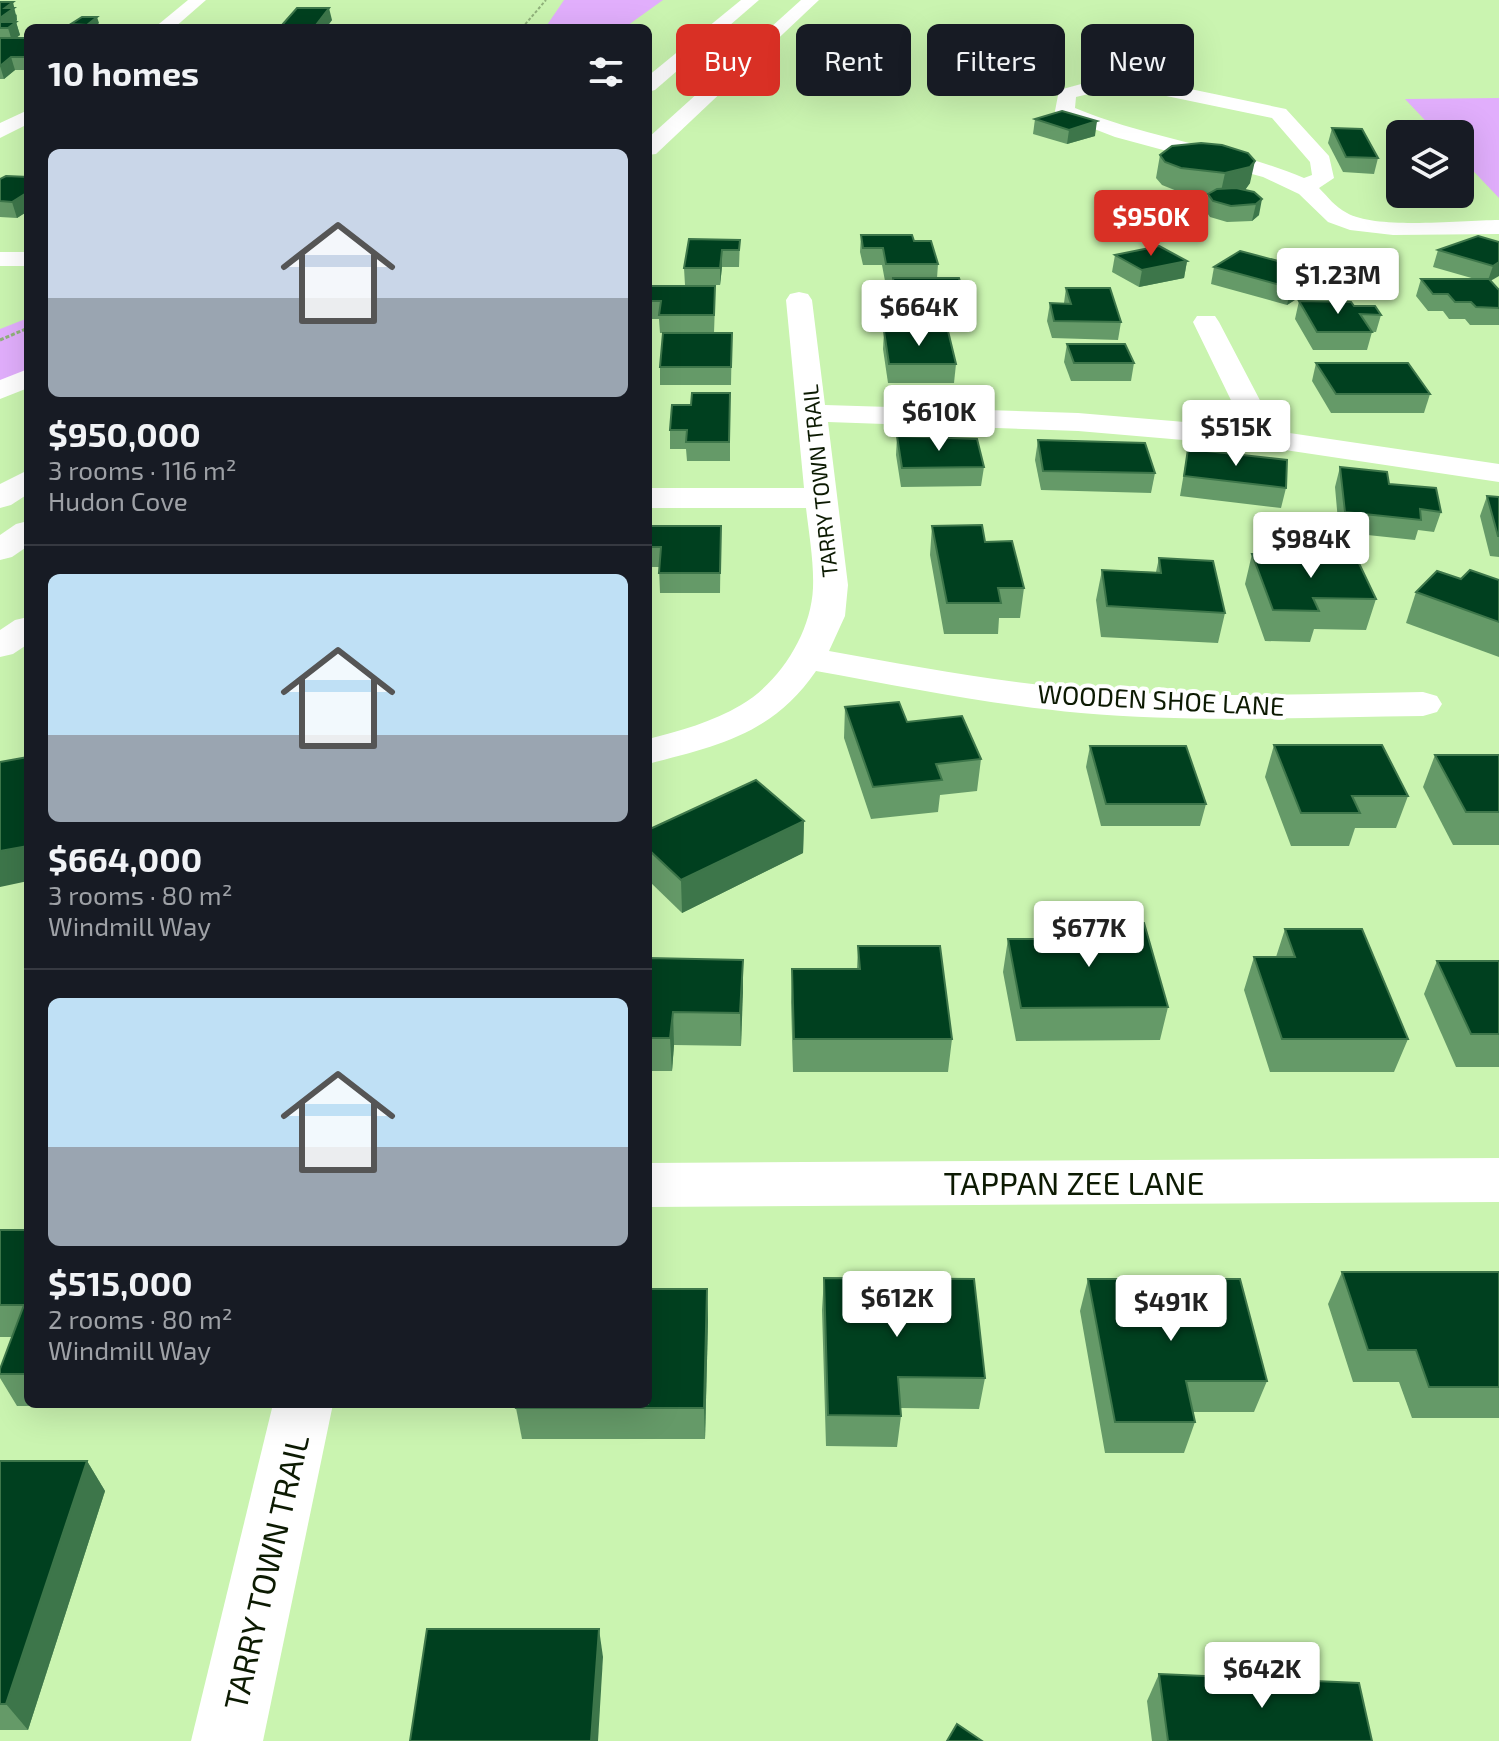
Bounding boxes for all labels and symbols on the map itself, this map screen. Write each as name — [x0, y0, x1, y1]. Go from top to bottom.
pin: $950K — [1095, 190, 1207, 258]
pin: $1.23M — [1273, 248, 1403, 316]
pin: $664K — [863, 280, 975, 348]
street label: TARRY TOWN TRAIL — [796, 383, 842, 579]
pin: $610K — [883, 385, 995, 453]
pin: $515K — [1180, 400, 1292, 468]
pin: $984K — [1255, 512, 1367, 580]
street label: WOODEN SHOE LANE — [1037, 677, 1285, 721]
pin: $677K — [1033, 901, 1145, 969]
street label: TAPPAN ZEE LANE — [944, 1163, 1204, 1201]
pin: $612K — [841, 1271, 953, 1339]
pin: $491K — [1115, 1275, 1227, 1343]
street label: TARRY TOWN TRAIL — [215, 1431, 315, 1713]
pin: $642K — [1206, 1642, 1318, 1710]

